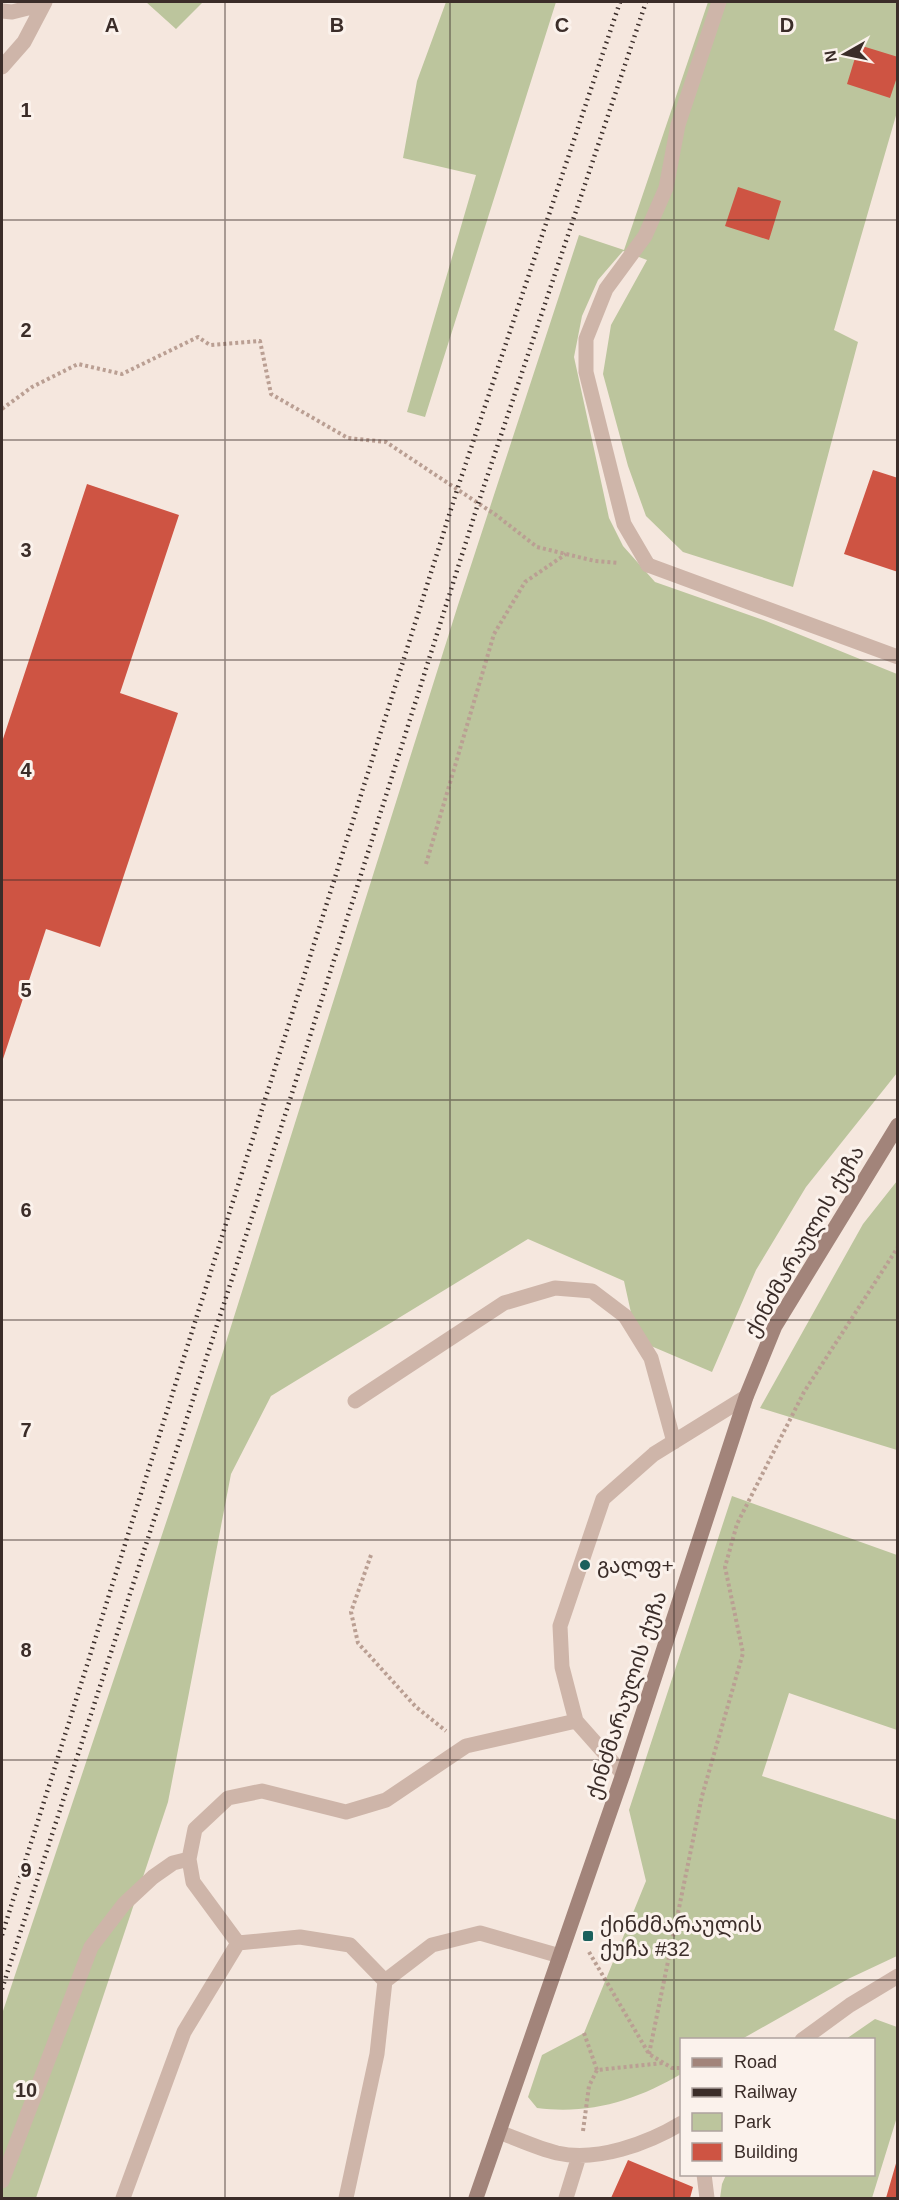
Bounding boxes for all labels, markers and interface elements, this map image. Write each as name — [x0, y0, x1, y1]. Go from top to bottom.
text: A — [105, 14, 119, 36]
text: B — [330, 14, 344, 36]
text: C — [555, 14, 569, 36]
text: D — [780, 14, 794, 36]
north arrow — [815, 24, 875, 84]
text: N — [821, 49, 840, 63]
text: 1 — [20, 99, 32, 121]
text: 2 — [20, 319, 32, 341]
text: 3 — [20, 539, 32, 561]
text: 4 — [20, 759, 32, 781]
text: 5 — [20, 979, 32, 1001]
street label: ქინძმარაულის ქუჩა — [740, 1141, 870, 1342]
text: 6 — [20, 1199, 32, 1221]
text: 7 — [20, 1419, 32, 1441]
place label: გალფ+ — [597, 1554, 674, 1579]
marker: გალფ+ — [578, 1558, 592, 1572]
street label: ქინძმარაულის ქუჩა — [582, 1588, 672, 1802]
text: 8 — [20, 1639, 32, 1661]
text: 9 — [20, 1859, 32, 1881]
place label: ქინძმარაულის ქუჩა #32 — [600, 1913, 762, 1961]
marker: ქინძმარაულის ქუჩა #32 — [581, 1929, 595, 1943]
legend — [680, 2038, 875, 2176]
text: Road — [734, 2052, 777, 2072]
text: 10 — [15, 2079, 37, 2101]
text: Railway — [734, 2082, 797, 2102]
text: Park — [734, 2112, 772, 2132]
text: Building — [734, 2142, 798, 2162]

